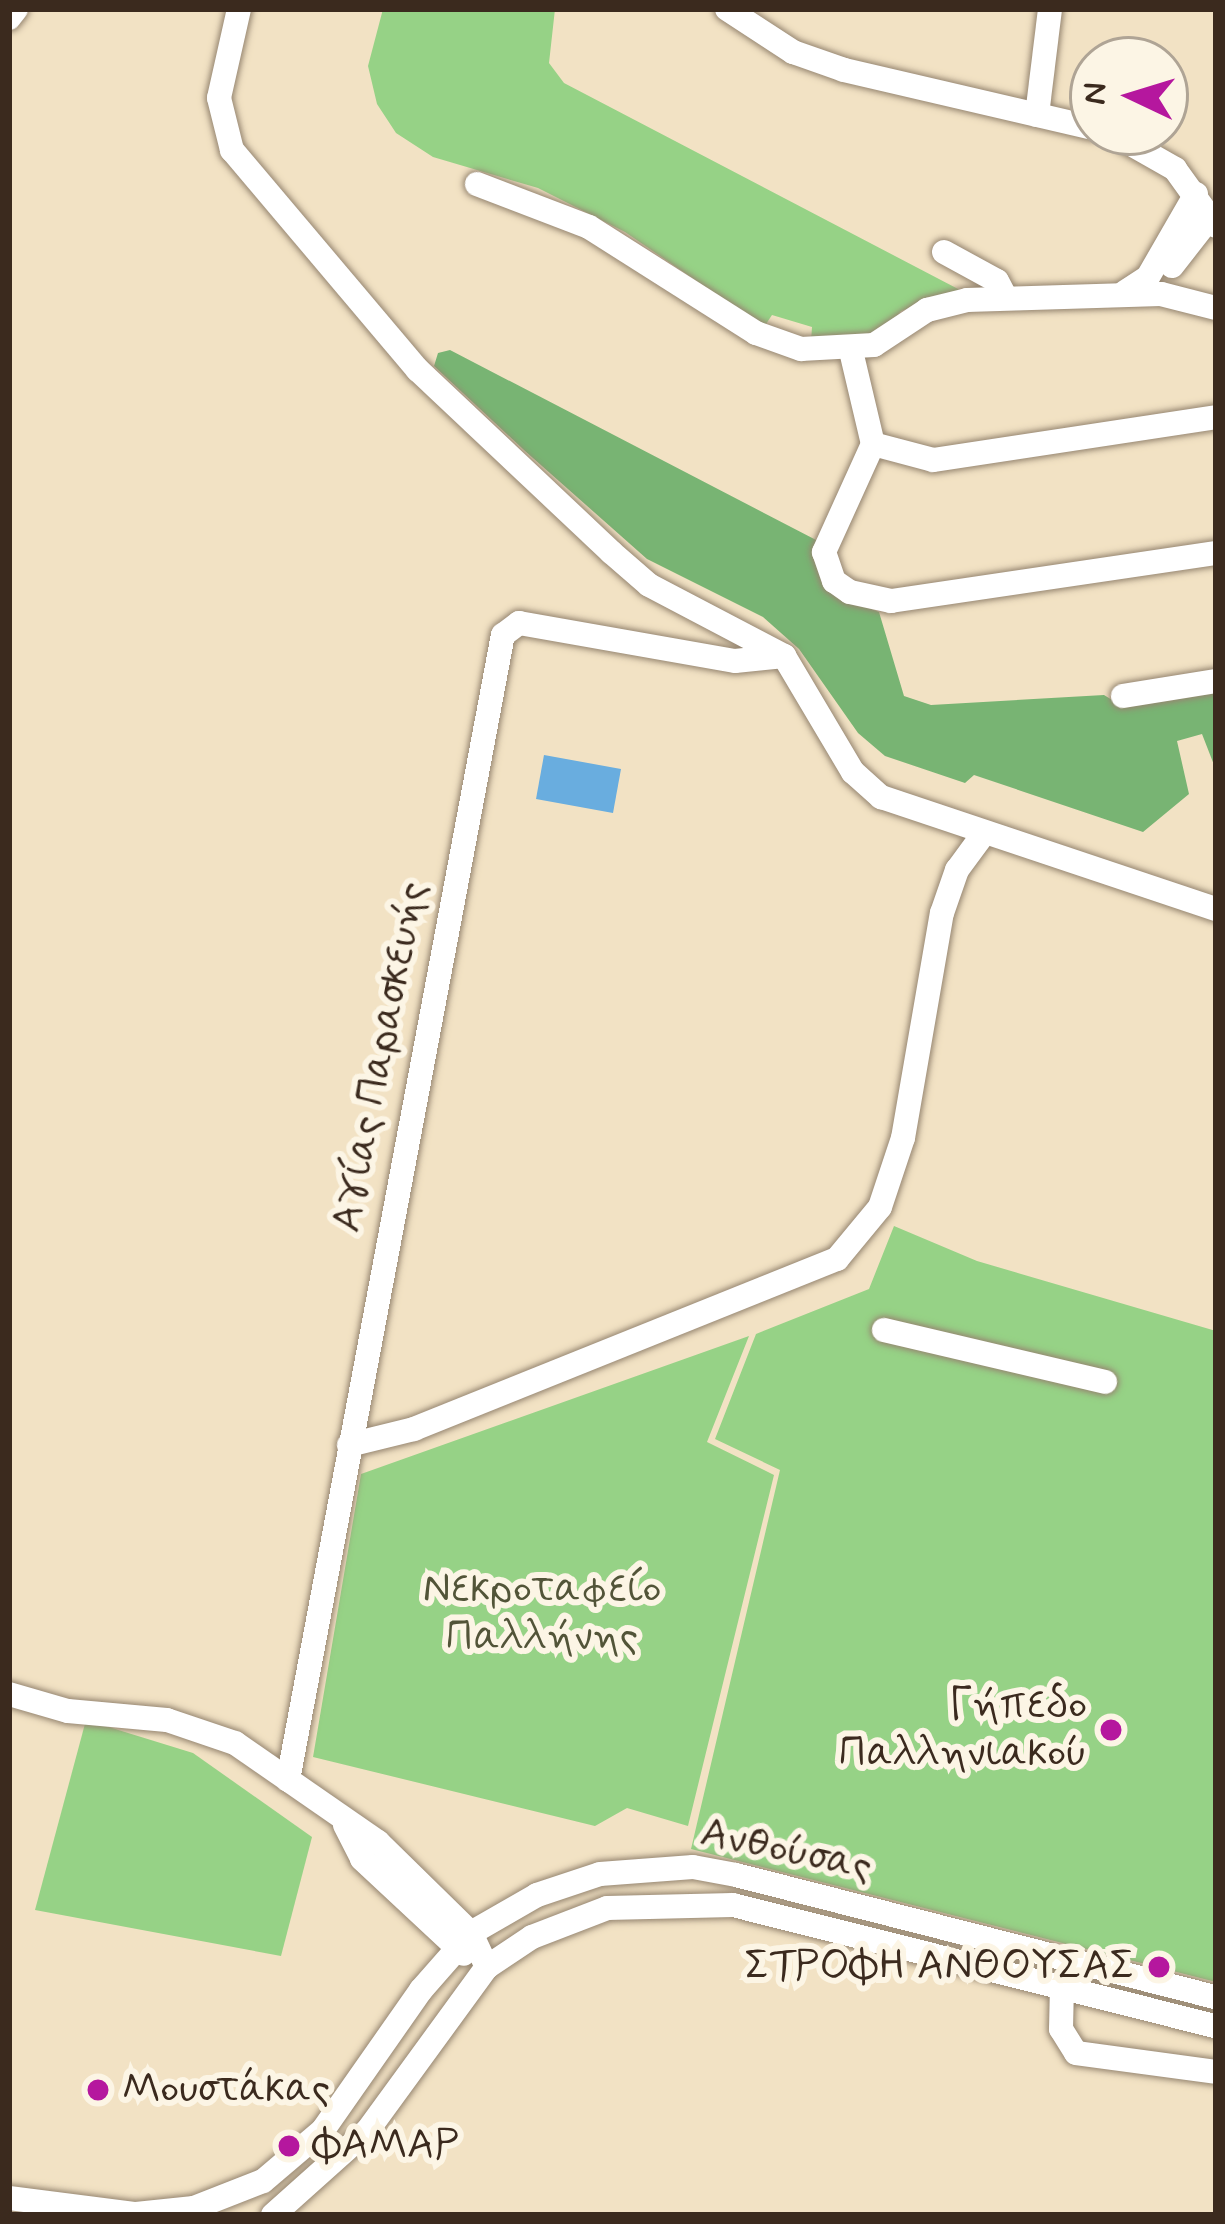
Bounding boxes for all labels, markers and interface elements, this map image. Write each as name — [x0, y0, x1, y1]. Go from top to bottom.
north arrow — [1069, 36, 1189, 156]
text: N — [1073, 81, 1119, 106]
street label: Αγίας Παρασκευής — [322, 878, 440, 1236]
park label: Νεκροταφείο Παλλήνης — [423, 1565, 661, 1664]
place label: Γήπεδο Παλληνιακού — [839, 1681, 1087, 1780]
marker: Γήπεδο Παλληνιακού — [1098, 1717, 1124, 1743]
street label: Ανθούσας — [696, 1808, 876, 1894]
place label: ΣΤΡΟΦΗ ΑΝΘΟΥΣΑΣ — [745, 1942, 1135, 1992]
marker: ΣΤΡΟΦΗ ΑΝΘΟΥΣΑΣ — [1146, 1954, 1172, 1980]
place label: Μουστάκας — [122, 2065, 330, 2115]
marker: Μουστάκας — [85, 2077, 111, 2103]
place label: ΦΑΜΑΡ — [313, 2121, 459, 2171]
marker: ΦΑΜΑΡ — [276, 2133, 302, 2159]

